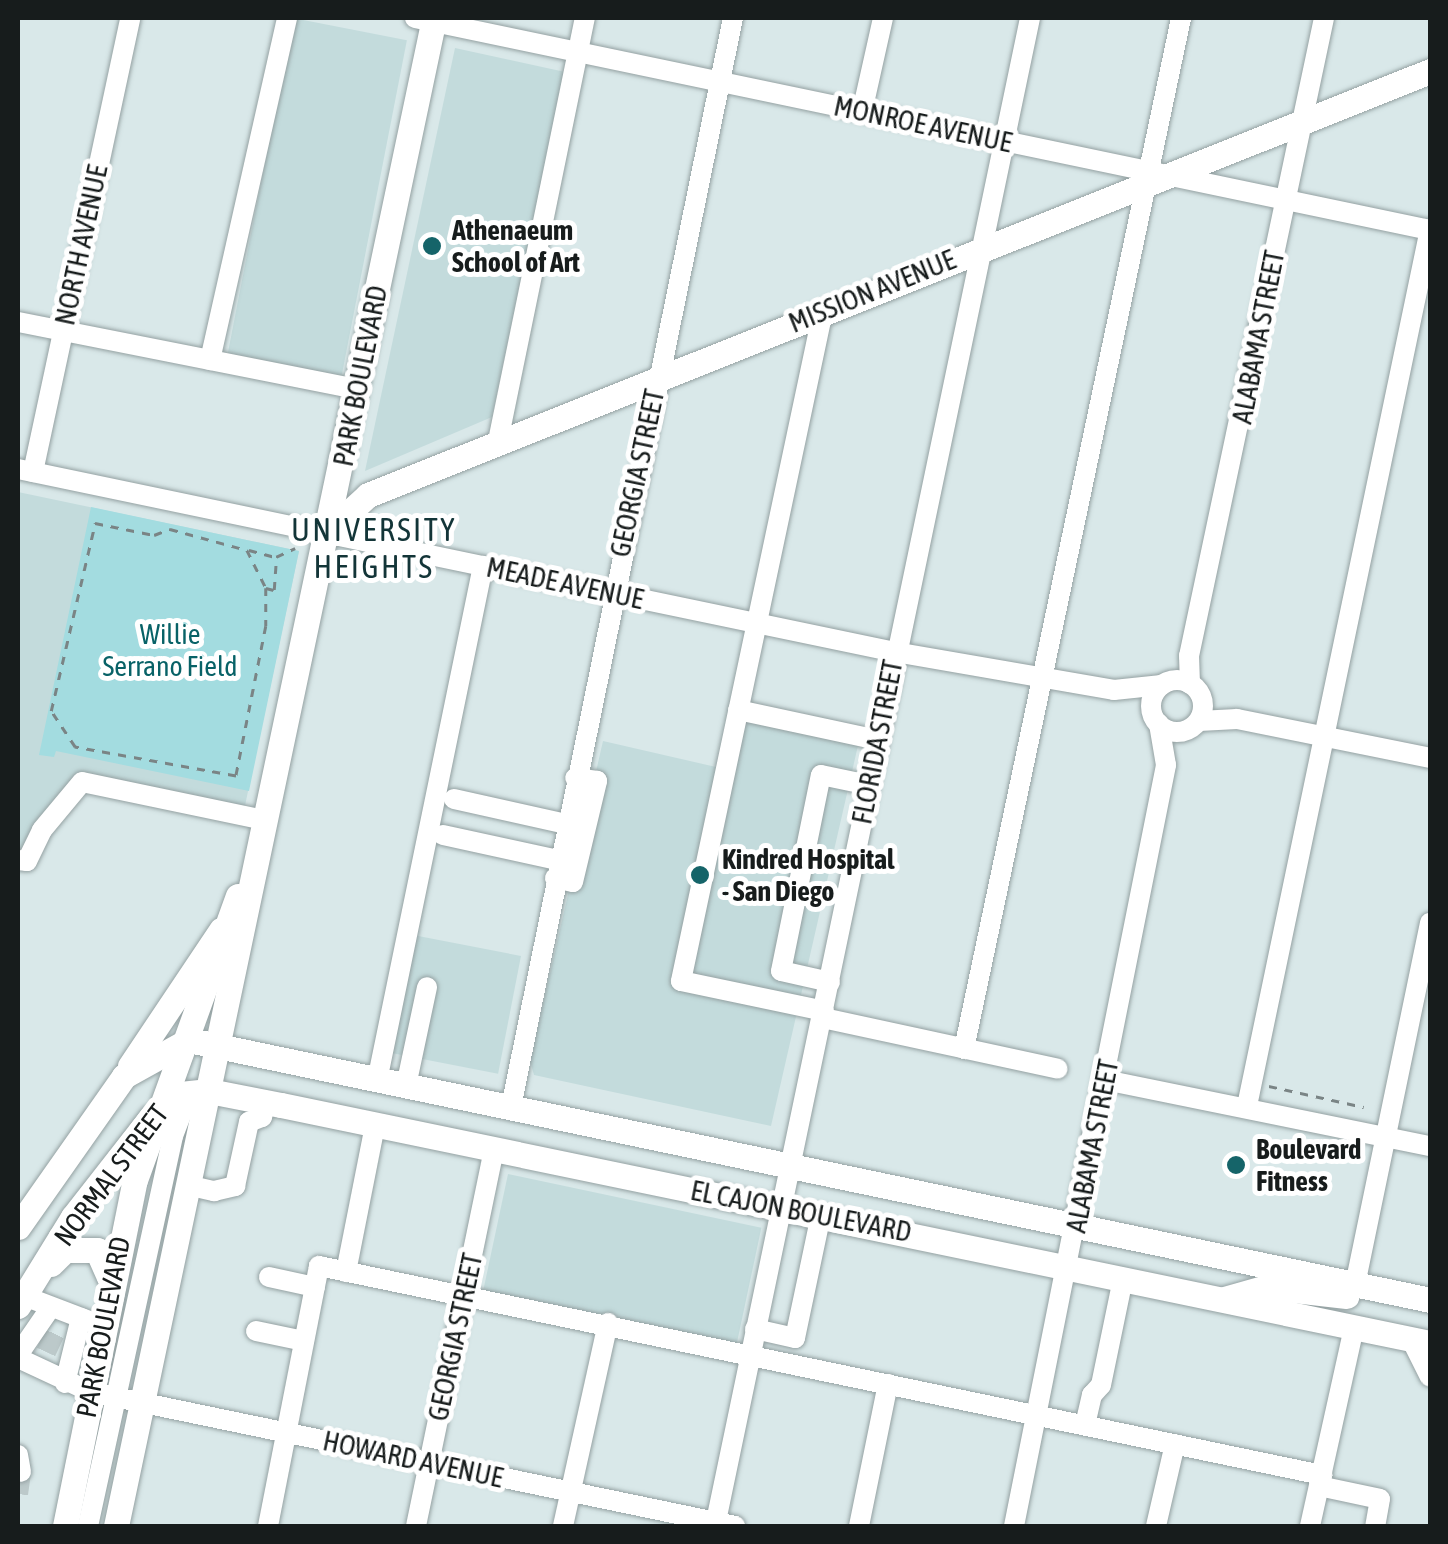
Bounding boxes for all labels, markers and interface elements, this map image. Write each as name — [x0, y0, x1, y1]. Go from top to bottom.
street label: MONROE AVENUE — [831, 89, 1015, 159]
street label: NORTH AVENUE — [48, 162, 114, 328]
place label: Athenaeum School of Art — [452, 213, 580, 279]
marker: Athenaeum School of Art — [421, 235, 443, 257]
street label: MISSION AVENUE — [784, 242, 960, 340]
street label: ALABAMA STREET — [1225, 248, 1291, 426]
street label: PARK BOULEVARD — [326, 283, 394, 469]
street label: GEORGIA STREET — [603, 386, 671, 560]
district label: UNIVERSITY HEIGHTS — [291, 512, 457, 587]
street label: MEADE AVENUE — [483, 550, 647, 616]
park label: Willie Serrano Field — [103, 617, 237, 683]
street label: FLORIDA STREET — [845, 657, 909, 827]
place label: Kindred Hospital - San Diego — [722, 842, 894, 908]
marker: Kindred Hospital - San Diego — [687, 862, 713, 888]
street label: ALABAMA STREET — [1059, 1057, 1125, 1235]
street label: NORMAL STREET — [47, 1098, 175, 1252]
place label: Boulevard Fitness — [1256, 1132, 1361, 1198]
marker: Boulevard Fitness — [1225, 1154, 1247, 1176]
street label: EL CAJON BOULEVARD — [688, 1173, 914, 1249]
street label: PARK BOULEVARD — [69, 1234, 137, 1420]
street label: GEORGIA STREET — [421, 1250, 489, 1424]
street label: HOWARD AVENUE — [320, 1424, 506, 1494]

